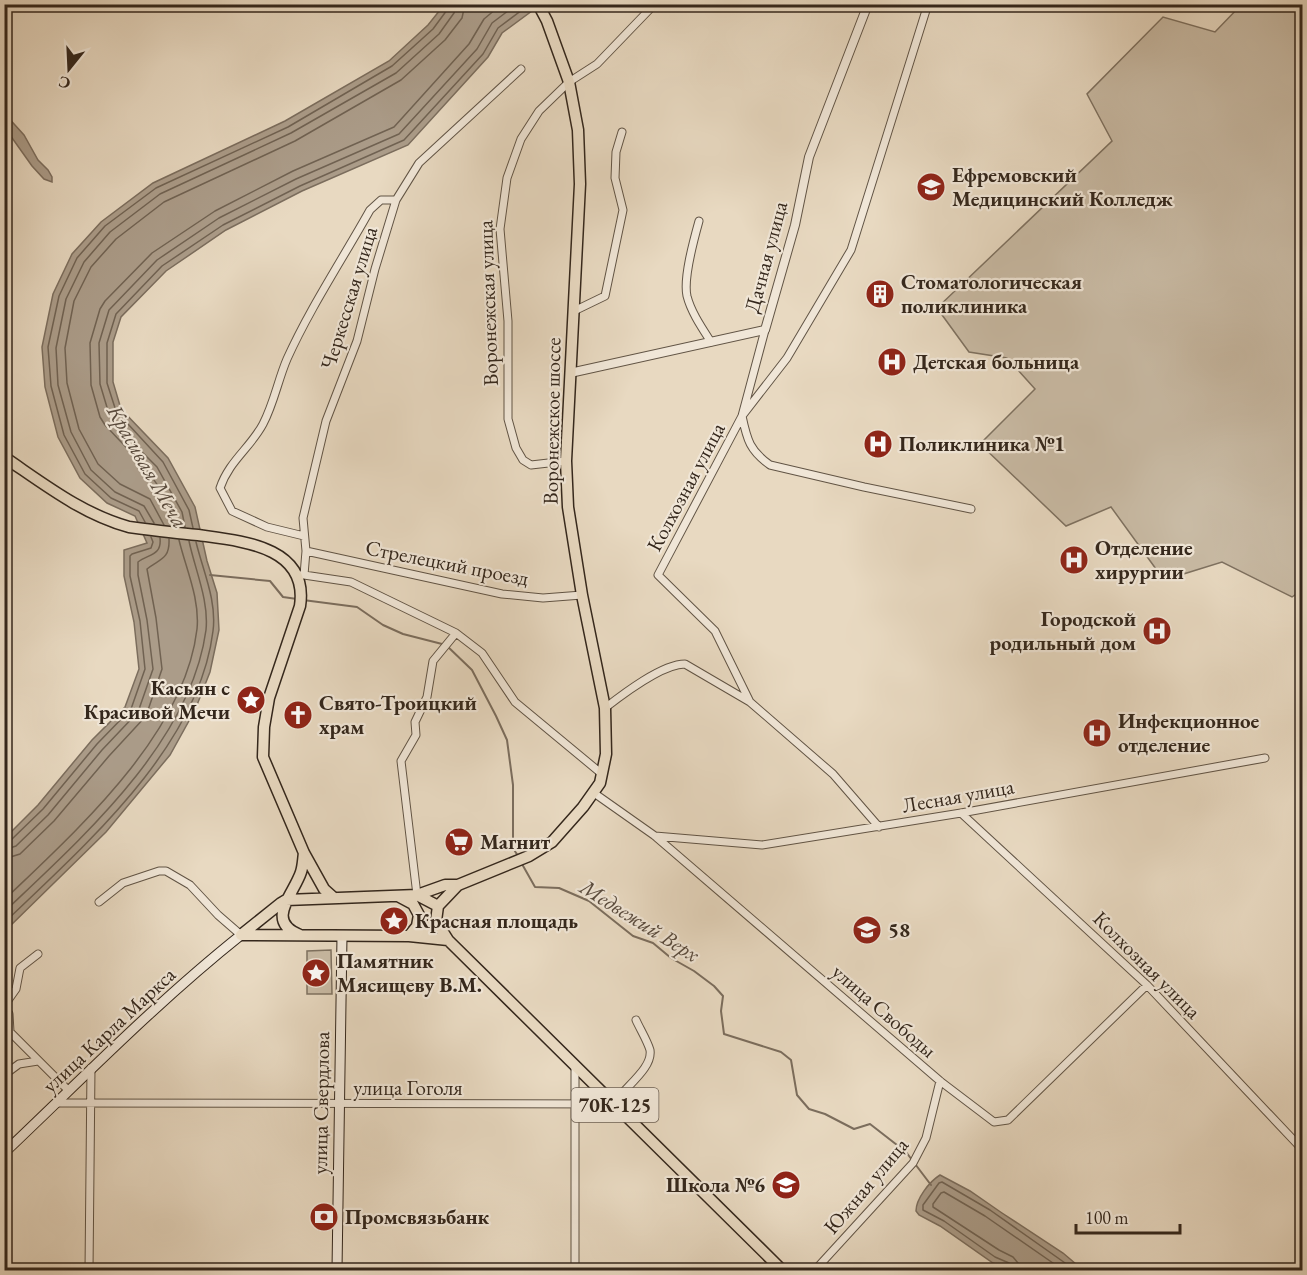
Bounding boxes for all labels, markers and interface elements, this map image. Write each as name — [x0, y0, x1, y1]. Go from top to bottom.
north arrow — [39, 39, 99, 99]
text: С — [56, 71, 73, 95]
place label: Ефремовский Медицинский Колледж — [952, 161, 1173, 212]
school or university icon: Ефремовский Медицинский Колледж — [915, 171, 947, 203]
street label: Дачная улица — [738, 198, 793, 315]
street label: Воронежская улица — [471, 219, 504, 386]
street label: Черкесская улица — [314, 223, 383, 373]
place label: Стоматологическая поликлиника — [901, 268, 1082, 319]
building icon: Стоматологическая поликлиника — [864, 278, 896, 310]
street label: Воронежское шоссе — [537, 337, 566, 505]
hospital icon: Детская больница — [876, 346, 908, 378]
place label: Детская больница — [913, 348, 1080, 375]
water label: Красивая Меча — [100, 398, 195, 533]
street label: Колхозная улица — [640, 417, 731, 556]
hospital icon: Поликлиника №1 — [862, 428, 894, 460]
place label: Поликлиника №1 — [899, 430, 1065, 457]
street label: Стрелецкий проезд — [363, 533, 531, 592]
place label: Отделение хирургии — [1095, 534, 1193, 585]
hospital icon: Отделение хирургии — [1058, 544, 1090, 576]
place label: Городской родильный дом — [990, 605, 1136, 656]
hospital icon: Городской родильный дом — [1141, 615, 1173, 647]
place label: Касьян с Красивой Мечи — [84, 674, 230, 725]
place icon: Касьян с Красивой Мечи — [235, 684, 267, 716]
place label: Свято-Троицкий храм — [319, 689, 477, 740]
church icon: Свято-Троицкий храм — [282, 699, 314, 731]
place label: Инфекционное отделение — [1118, 707, 1260, 758]
hospital icon: Инфекционное отделение — [1081, 717, 1113, 749]
street label: Лесная улица — [900, 772, 1017, 819]
supermarket icon: Магнит — [443, 826, 475, 858]
place label: Магнит — [480, 828, 551, 855]
water label: Медвежий Верх — [573, 871, 706, 969]
place icon: Красная площадь — [378, 905, 410, 937]
street label: Колхозная улица — [1088, 905, 1208, 1025]
place label: Красная площадь — [415, 907, 578, 934]
school or university icon: 58 — [851, 914, 883, 946]
place label: 58 — [888, 916, 910, 943]
place label: Памятник Мясищеву В.М. — [337, 947, 482, 998]
place icon: Памятник Мясищеву В.М. — [300, 957, 332, 989]
street label: улица Свободы — [827, 958, 942, 1063]
street label: улица Карла Маркса — [36, 960, 181, 1098]
street label: улица Свердлова — [306, 1031, 335, 1175]
street label: улица Гоголя — [353, 1074, 463, 1101]
road number: 70К-125 — [572, 1088, 658, 1122]
street label: Южная улица — [817, 1131, 914, 1240]
school or university icon: Школа №6 — [770, 1169, 802, 1201]
place label: Школа №6 — [666, 1171, 765, 1198]
scale bar — [1076, 1197, 1180, 1235]
bank icon: Промсвязьбанк — [308, 1201, 340, 1233]
place label: Промсвязьбанк — [345, 1203, 490, 1230]
text: 100 m — [1085, 1206, 1129, 1229]

